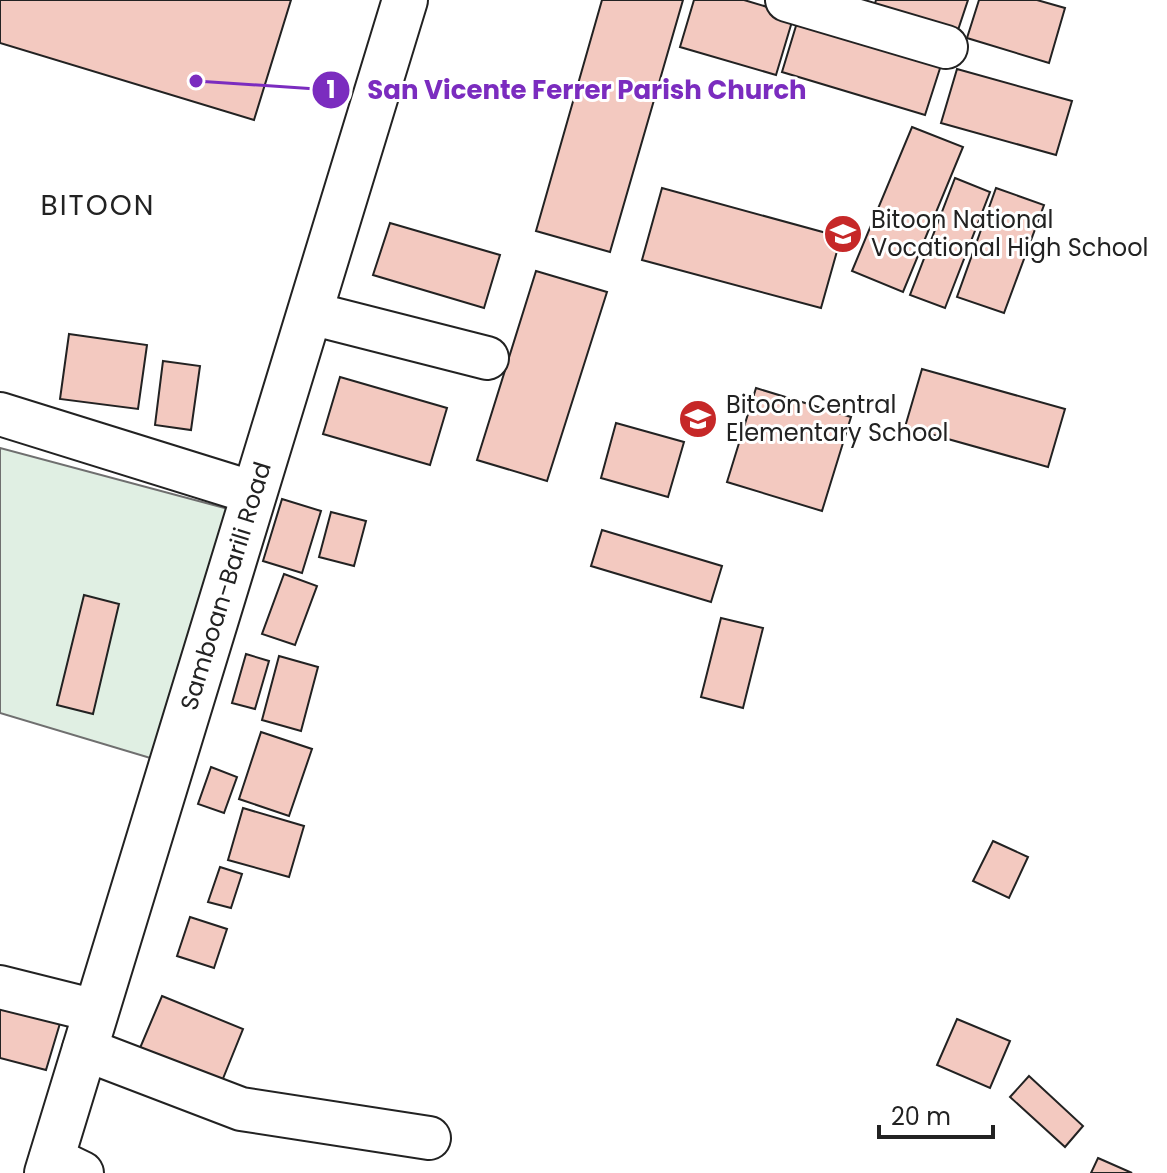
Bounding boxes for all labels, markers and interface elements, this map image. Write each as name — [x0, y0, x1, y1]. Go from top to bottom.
callout: San Vicente Ferrer Parish Church — [311, 65, 822, 115]
text: San Vicente Ferrer Parish Church — [367, 72, 807, 108]
text: 1 — [326, 73, 336, 106]
district label: BITOON — [41, 186, 155, 225]
place label: Bitoon National Vocational High School — [871, 203, 1148, 264]
school or university icon: Bitoon National Vocational High School — [822, 213, 864, 255]
place label: Bitoon Central Elementary School — [726, 388, 949, 449]
school or university icon: Bitoon Central Elementary School — [677, 398, 719, 440]
street label: Samboan-Barili Road — [172, 458, 279, 714]
scale bar — [879, 1089, 993, 1139]
text: 20 m — [891, 1100, 951, 1133]

